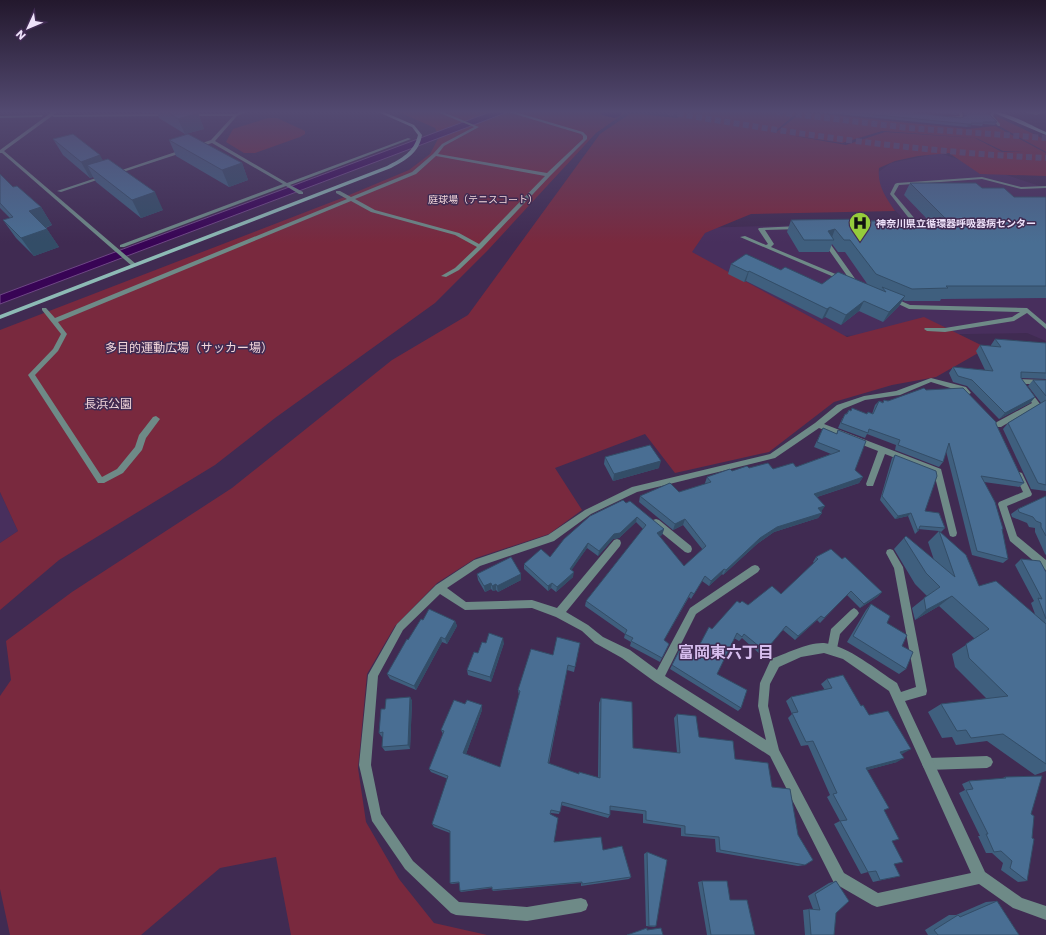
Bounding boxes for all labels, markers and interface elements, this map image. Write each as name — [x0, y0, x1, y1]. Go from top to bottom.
north arrow — [8, 8, 48, 48]
text: N — [12, 26, 29, 43]
park label: 庭球場（テニスコート） — [428, 192, 538, 207]
hospital icon: 神奈川県立循環器呼吸器病センター — [847, 210, 873, 243]
place label: 神奈川県立循環器呼吸器病センター — [876, 216, 1036, 231]
park label: 多目的運動広場（サッカー場） — [105, 339, 273, 356]
park label: 長浜公園 — [84, 395, 132, 412]
district label: 富岡東六丁目 — [678, 641, 774, 664]

